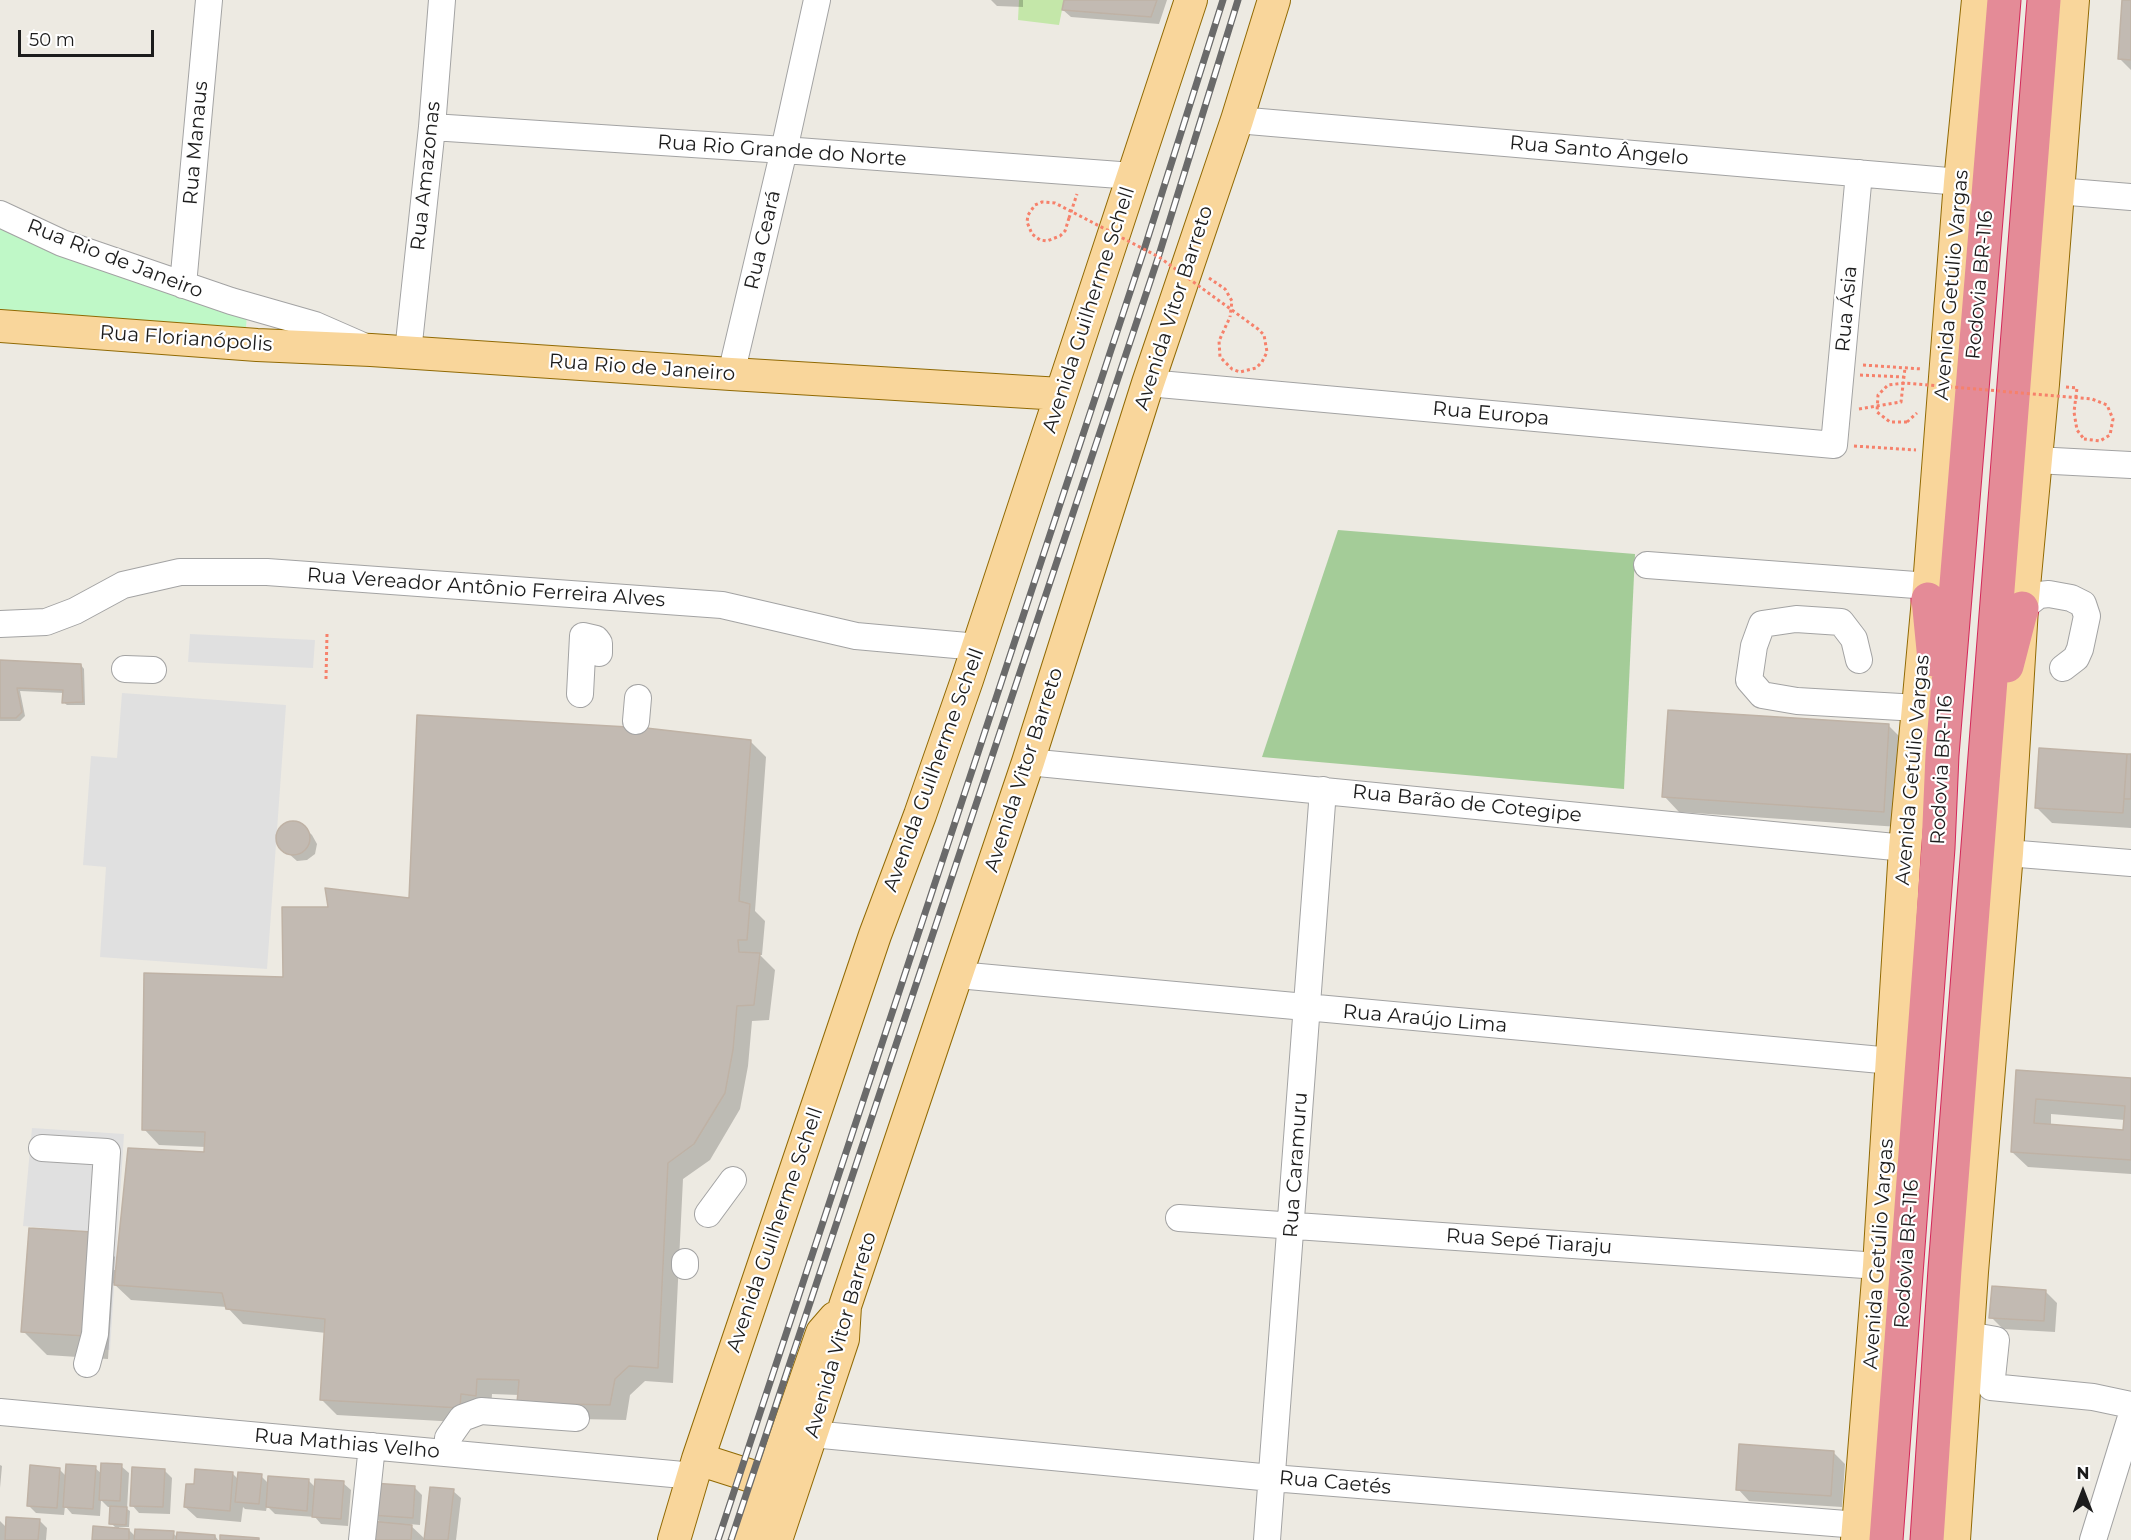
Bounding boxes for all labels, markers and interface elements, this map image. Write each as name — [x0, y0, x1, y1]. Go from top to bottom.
scale bar — [21, 18, 158, 56]
text: 50 m — [29, 29, 75, 51]
street label: Rua Manaus — [179, 80, 213, 206]
street label: Rua Amazonas — [406, 100, 446, 252]
street label: Rua Rio Grande do Norte — [657, 130, 907, 172]
street label: Rua Santo Ângelo — [1508, 131, 1690, 171]
street label: Avenida Getúlio Vargas — [1930, 169, 1974, 401]
street label: Avenida Guilherme Schell — [1038, 184, 1140, 436]
street label: Rua Ceará — [740, 188, 786, 292]
street label: Avenida Vitor Barreto — [1130, 203, 1218, 413]
street label: Rodovia BR-116 — [1962, 209, 1998, 361]
street label: Rua Rio de Janeiro — [24, 214, 206, 304]
street label: Rua Ásia — [1831, 265, 1863, 353]
street label: Rua Florianópolis — [99, 321, 273, 357]
street label: Rua Rio de Janeiro — [548, 350, 736, 386]
street label: Rua Europa — [1432, 397, 1550, 431]
street label: Rua Vereador Antônio Ferreira Alves — [306, 563, 666, 613]
street label: Avenida Guilherme Schell — [879, 645, 989, 895]
street label: Avenida Getúlio Vargas — [1891, 654, 1935, 886]
street label: Avenida Vitor Barreto — [980, 665, 1068, 875]
street label: Rodovia BR-116 — [1926, 695, 1958, 845]
street label: Rua Barão de Cotegipe — [1351, 780, 1583, 828]
street label: Rua Araújo Lima — [1342, 1000, 1508, 1038]
street label: Rua Caramuru — [1279, 1091, 1313, 1239]
street label: Avenida Guilherme Schell — [722, 1104, 828, 1356]
street label: Avenida Getúlio Vargas — [1859, 1138, 1899, 1370]
street label: Rodovia BR-116 — [1890, 1179, 1924, 1329]
street label: Rua Sepé Tiaraju — [1445, 1224, 1613, 1260]
street label: Avenida Vitor Barreto — [800, 1229, 882, 1441]
street label: Rua Mathias Velho — [253, 1424, 441, 1464]
north arrow — [2053, 1462, 2113, 1522]
text: N — [2077, 1464, 2089, 1483]
street label: Rua Caetés — [1278, 1466, 1392, 1500]

